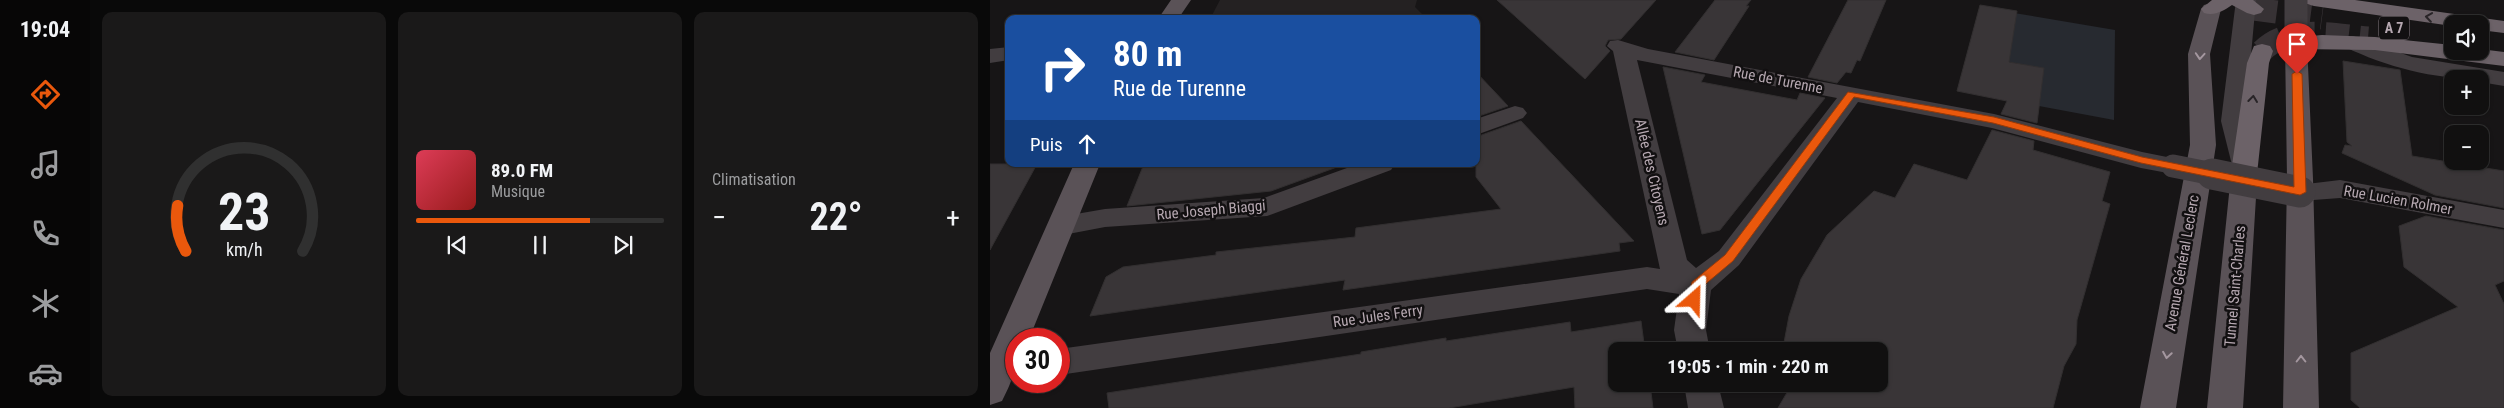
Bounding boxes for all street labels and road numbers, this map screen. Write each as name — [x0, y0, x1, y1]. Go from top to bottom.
road number: A 7 — [2379, 16, 2409, 40]
street label: Rue de Turenne — [1732, 63, 1824, 97]
street label: Allée des Citoyens — [1631, 117, 1673, 227]
street label: Rue Lucien Rolmer — [2342, 182, 2454, 218]
street label: Avenue Général Leclerc — [2161, 193, 2203, 333]
street label: Rue Joseph Biaggi — [1156, 196, 1266, 224]
street label: Tunnel Saint-Charles — [2221, 225, 2249, 347]
street label: Rue Jules Ferry — [1332, 301, 1424, 331]

